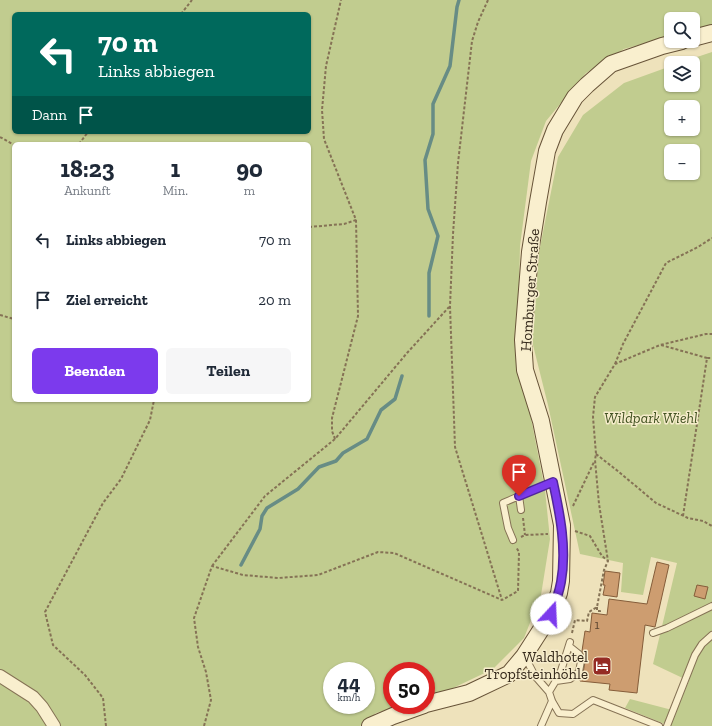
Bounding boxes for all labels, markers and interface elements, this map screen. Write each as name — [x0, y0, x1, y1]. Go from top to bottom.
map controls — [664, 12, 700, 180]
button: search — [664, 12, 700, 48]
text: 70 m — [98, 26, 158, 59]
icon: left — [32, 28, 84, 80]
button: layers — [664, 56, 700, 92]
text: Links abbiegen — [98, 60, 215, 82]
button: + — [664, 100, 700, 136]
icon: arrive — [75, 104, 97, 126]
text: Dann — [32, 106, 67, 124]
button: − — [664, 144, 700, 180]
text: 18:23 — [60, 154, 114, 183]
text: 1 — [170, 154, 180, 183]
text: 90 — [236, 154, 263, 183]
text: Ankunft — [64, 183, 111, 198]
text: Min. — [163, 183, 188, 198]
text: m — [244, 183, 255, 198]
street label: Homburger Straße — [517, 228, 543, 352]
icon: left — [32, 229, 54, 251]
text: Links abbiegen — [66, 231, 166, 249]
text: 70 m — [259, 231, 291, 249]
icon: arrive — [32, 289, 54, 311]
text: Ziel erreicht — [66, 291, 148, 309]
text: 20 m — [258, 291, 291, 309]
button: Beenden — [32, 348, 158, 394]
button: Teilen — [166, 348, 291, 394]
park label: Wildpark Wiehl — [604, 409, 698, 427]
pin — [502, 455, 536, 496]
icon: arrive — [508, 461, 530, 483]
position arrow — [530, 593, 572, 635]
house number: 1 — [594, 617, 600, 632]
place label: Waldhotel Tropfsteinhöhle — [484, 648, 588, 683]
hotel icon: Waldhotel Tropfsteinhöhle — [591, 655, 613, 677]
speed limit sign: 50 — [383, 662, 435, 714]
text: 44 — [338, 671, 360, 695]
text: km/h — [338, 692, 360, 704]

